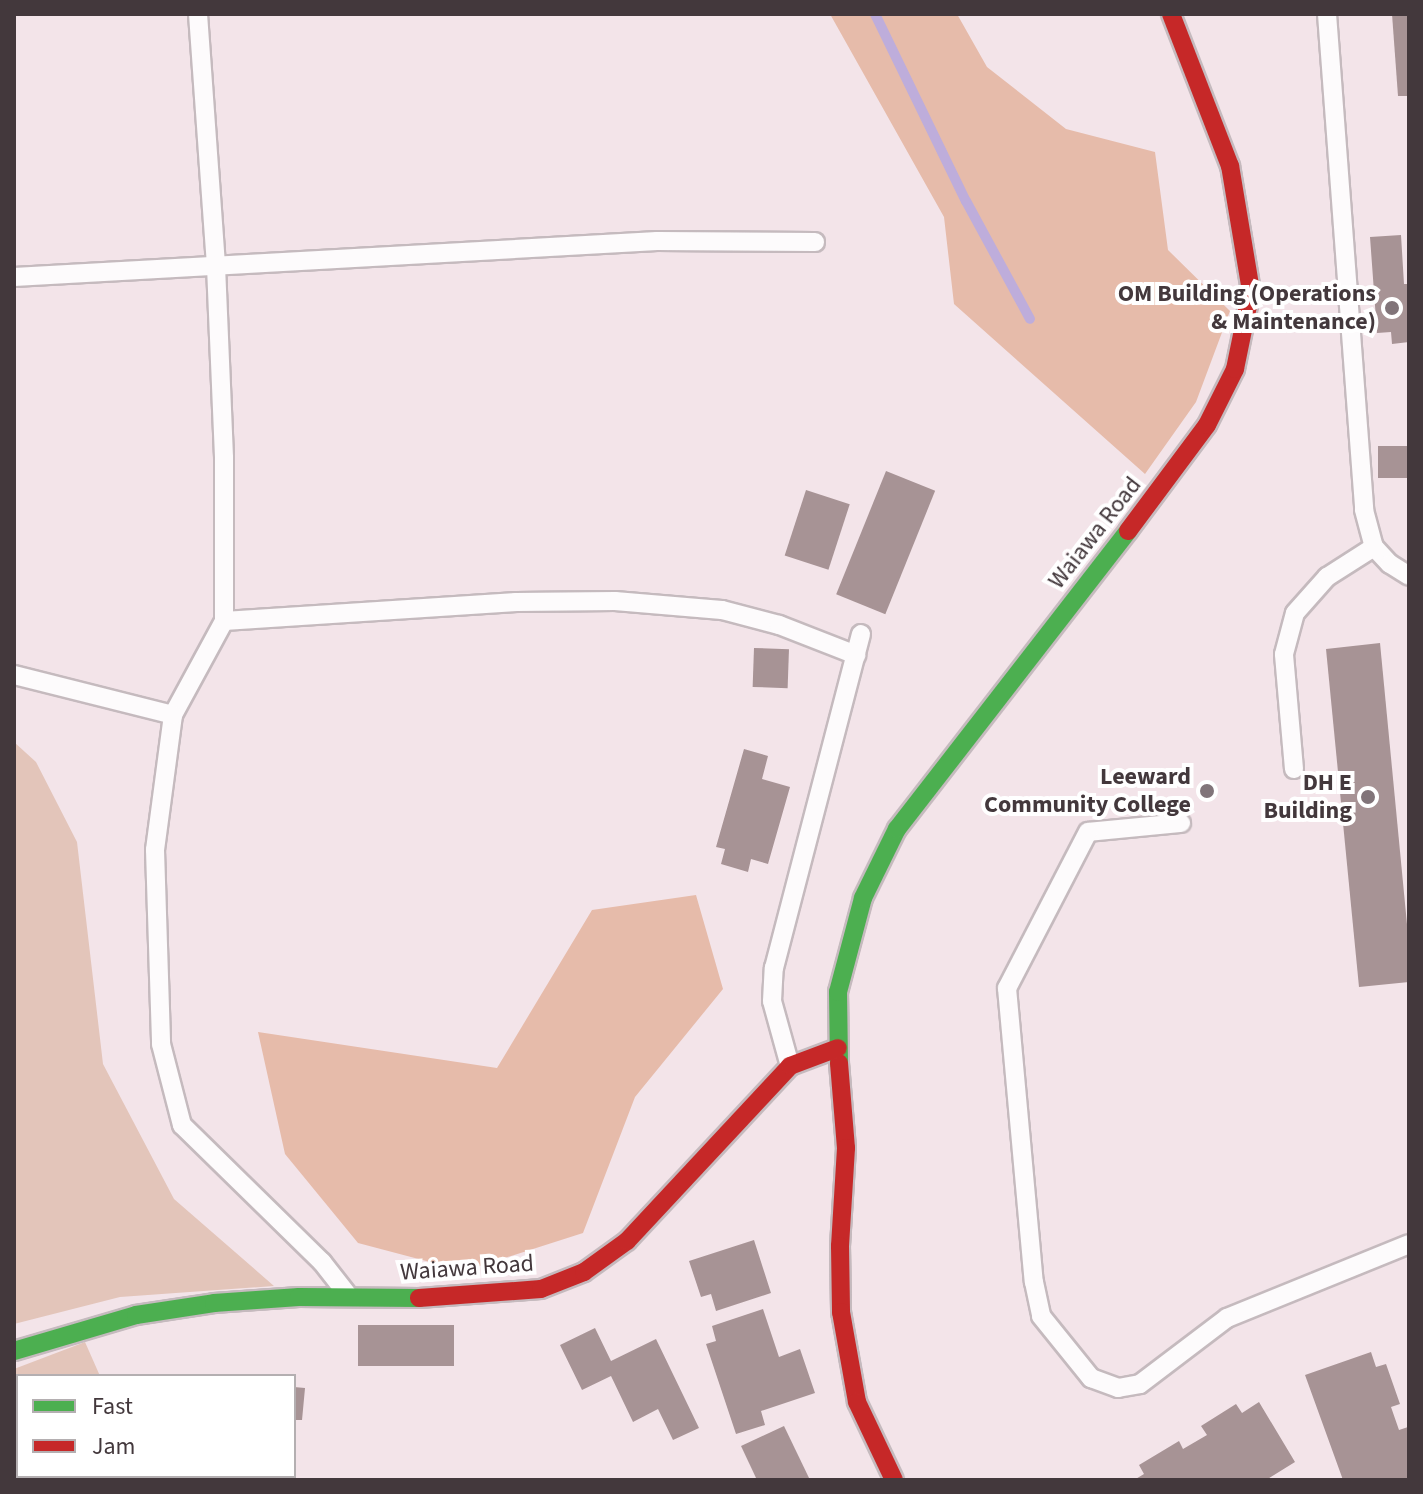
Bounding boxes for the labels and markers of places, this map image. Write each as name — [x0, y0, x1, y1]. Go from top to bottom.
place label: OM Building (Operations & Maintenance) — [1118, 280, 1376, 336]
marker: OM Building (Operations & Maintenance) — [1383, 299, 1401, 317]
place label: Leeward Community College — [984, 763, 1191, 819]
place label: DH E Building — [1263, 769, 1352, 825]
marker: Leeward Community College — [1198, 782, 1216, 800]
marker: DH E Building — [1359, 788, 1377, 806]

